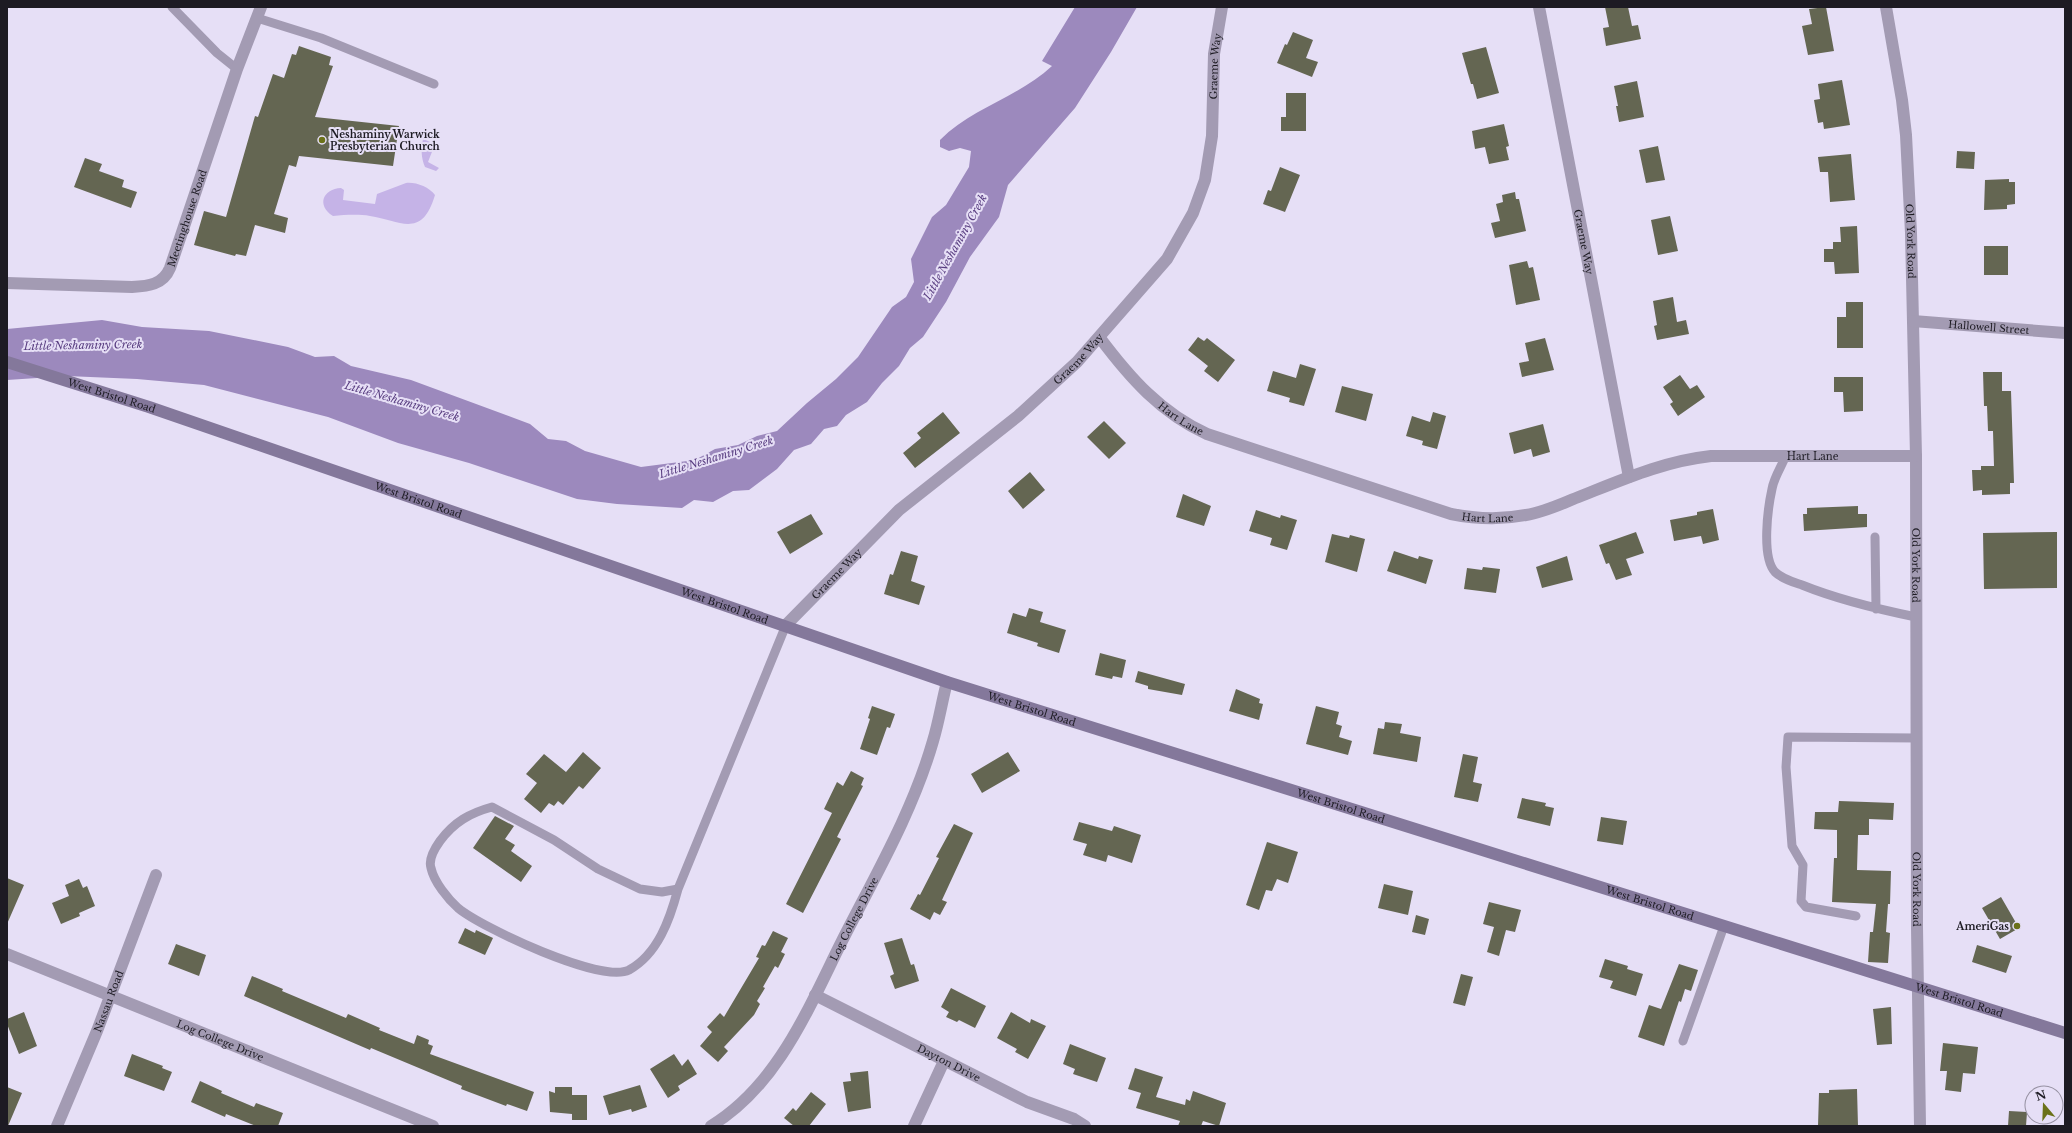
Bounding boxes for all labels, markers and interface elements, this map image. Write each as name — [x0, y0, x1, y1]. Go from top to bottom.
street label: Graeme Way — [1207, 32, 1225, 99]
place label: Neshaminy Warwick Presbyterian Church — [330, 128, 441, 153]
marker: Neshaminy Warwick Presbyterian Church — [317, 135, 327, 145]
street label: Meetinghouse Road — [165, 168, 210, 269]
water label: Little Neshaminy Creek — [920, 191, 990, 303]
street label: Old York Road — [1903, 204, 1918, 279]
street label: Graeme Way — [1571, 208, 1596, 276]
street label: Hallowell Street — [1948, 318, 2030, 337]
street label: Graeme Way — [1051, 330, 1107, 387]
water label: Little Neshaminy Creek — [23, 337, 143, 353]
street label: West Bristol Road — [65, 375, 158, 416]
water label: Little Neshaminy Creek — [342, 378, 461, 424]
street label: Hart Lane — [1155, 399, 1206, 438]
water label: Little Neshaminy Creek — [656, 433, 775, 481]
street label: Hart Lane — [1787, 450, 1839, 463]
street label: West Bristol Road — [372, 479, 464, 521]
street label: Hart Lane — [1461, 510, 1514, 525]
street label: Old York Road — [1909, 528, 1922, 603]
street label: Graeme Way — [809, 545, 865, 602]
street label: West Bristol Road — [678, 585, 770, 627]
street label: West Bristol Road — [985, 689, 1078, 729]
street label: West Bristol Road — [1294, 786, 1387, 826]
street label: Old York Road — [1910, 852, 1923, 927]
street label: Log College Drive — [827, 875, 881, 963]
street label: West Bristol Road — [1603, 883, 1696, 923]
place label: AmeriGas — [1955, 920, 2009, 933]
marker: AmeriGas — [2012, 921, 2022, 931]
street label: Nassau Road — [91, 968, 126, 1034]
street label: West Bristol Road — [1913, 980, 2005, 1020]
street label: Log College Drive — [175, 1017, 266, 1064]
street label: Dayton Drive — [915, 1042, 983, 1085]
north arrow — [2024, 1085, 2064, 1125]
text: N — [2034, 1087, 2049, 1104]

